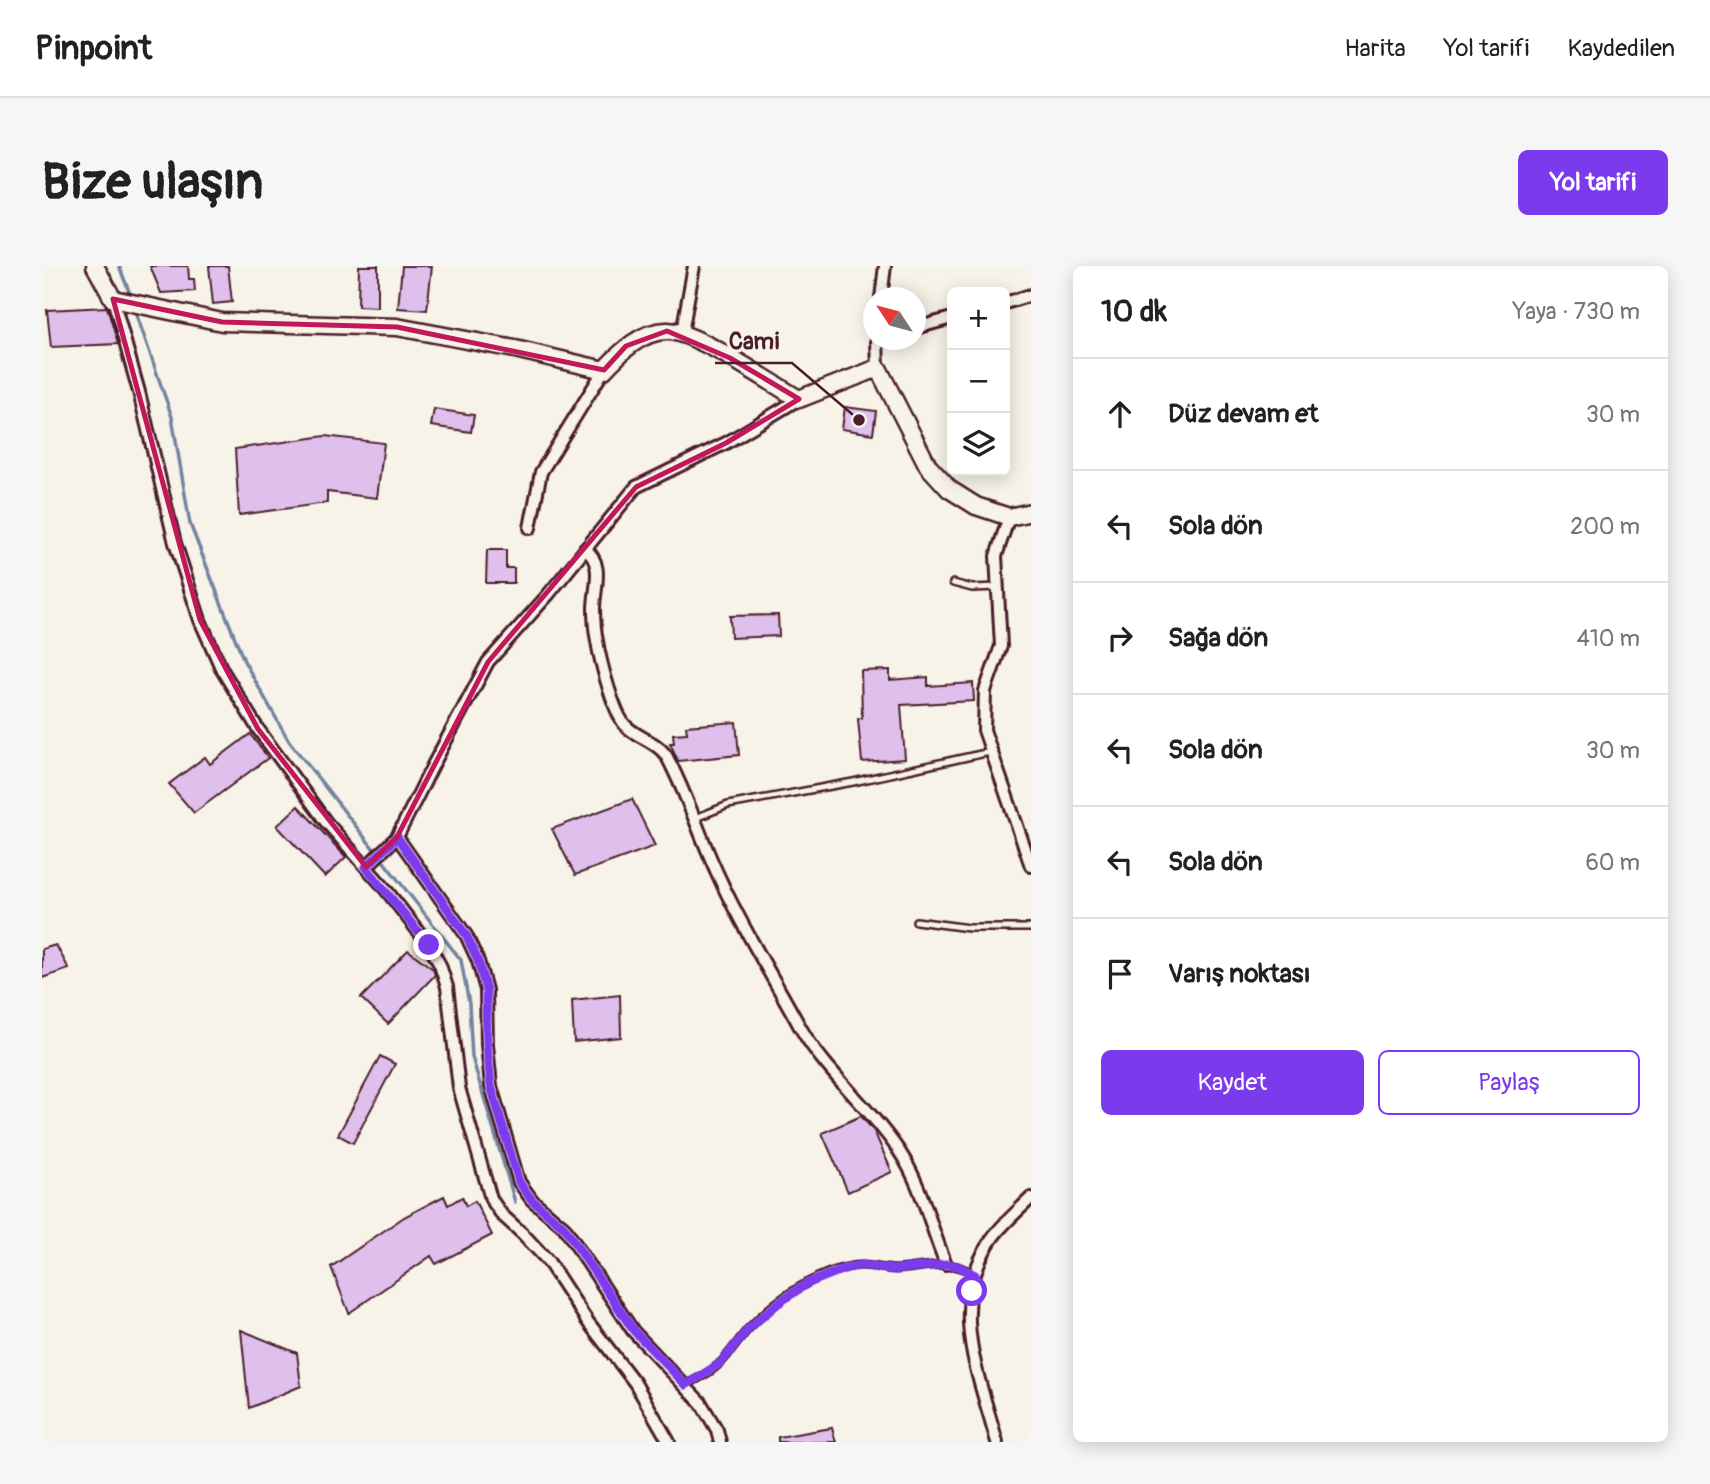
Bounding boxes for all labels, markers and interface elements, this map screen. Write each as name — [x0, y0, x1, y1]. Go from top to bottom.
text: Pinpoint — [35, 28, 152, 69]
text: Harita — [1344, 34, 1406, 63]
text: Yol tarifi — [1444, 34, 1529, 63]
text: Kaydedilen — [1567, 34, 1675, 63]
button: Yol tarifi — [1518, 150, 1668, 215]
text: Bize ulaşın — [42, 152, 263, 213]
north arrow — [863, 287, 926, 350]
map controls — [947, 287, 1010, 476]
button: + — [947, 287, 1010, 350]
text: 10 dk — [1101, 293, 1167, 330]
text: Yaya · 730 m — [1513, 297, 1640, 326]
callout: Cami — [715, 319, 792, 363]
text: Cami — [729, 327, 779, 356]
button: − — [947, 350, 1010, 413]
icon: ahead — [1101, 395, 1139, 433]
text: Düz devam et — [1168, 398, 1319, 430]
text: 30 m — [1586, 400, 1640, 429]
button: layers — [947, 413, 1010, 476]
icon: left — [1101, 507, 1139, 545]
text: Sola dön — [1168, 510, 1263, 542]
text: 200 m — [1570, 512, 1640, 541]
icon: right — [1101, 619, 1139, 657]
text: Sağa dön — [1168, 622, 1268, 654]
text: 410 m — [1577, 624, 1640, 653]
icon: left — [1101, 731, 1139, 769]
text: Sola dön — [1168, 734, 1263, 766]
text: 30 m — [1586, 736, 1640, 765]
icon: left — [1101, 843, 1139, 881]
text: Sola dön — [1168, 846, 1263, 878]
text: 60 m — [1585, 848, 1640, 877]
route end — [413, 929, 444, 960]
icon: arrive — [1101, 955, 1139, 993]
text: Varış noktası — [1168, 958, 1310, 990]
button: Kaydet — [1101, 1050, 1364, 1115]
button: Paylaş — [1378, 1050, 1640, 1115]
route start — [956, 1275, 987, 1306]

